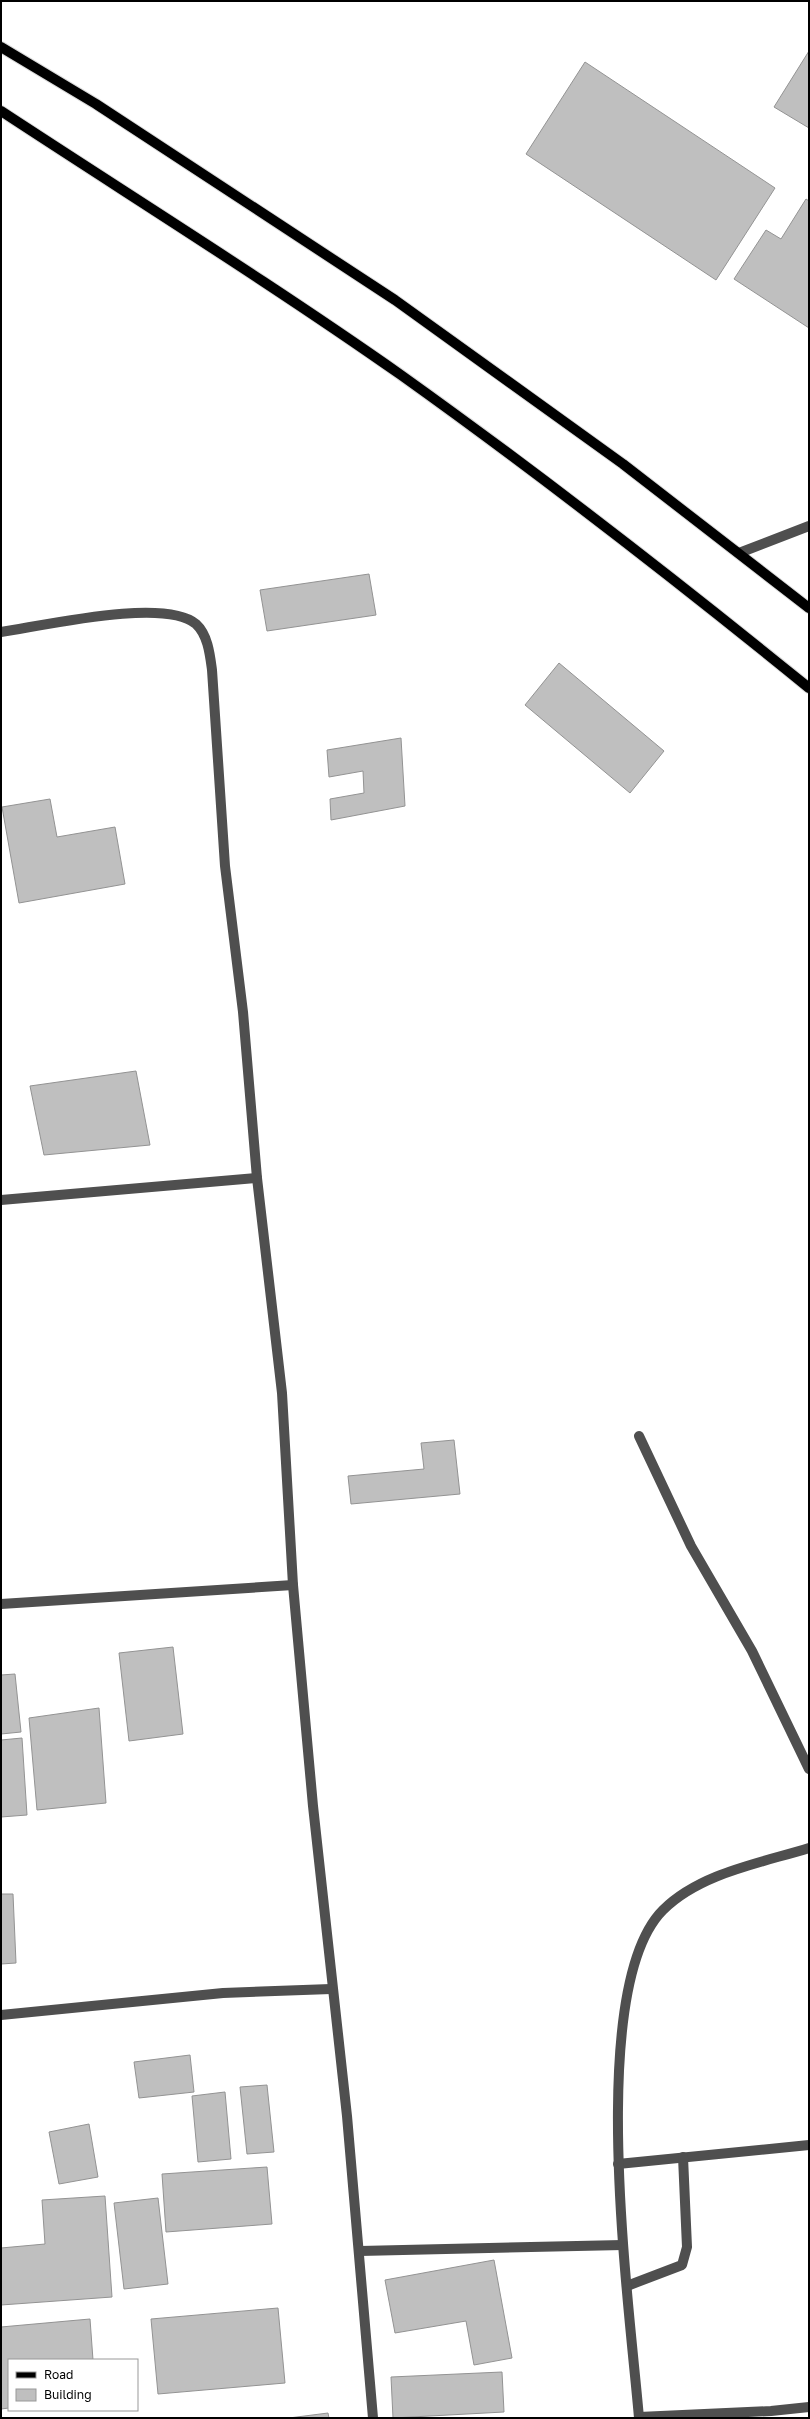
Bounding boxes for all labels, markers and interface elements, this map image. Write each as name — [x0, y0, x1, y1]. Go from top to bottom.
legend — [8, 2359, 138, 2411]
text: Road — [44, 2367, 73, 2382]
text: Building — [44, 2387, 92, 2402]

